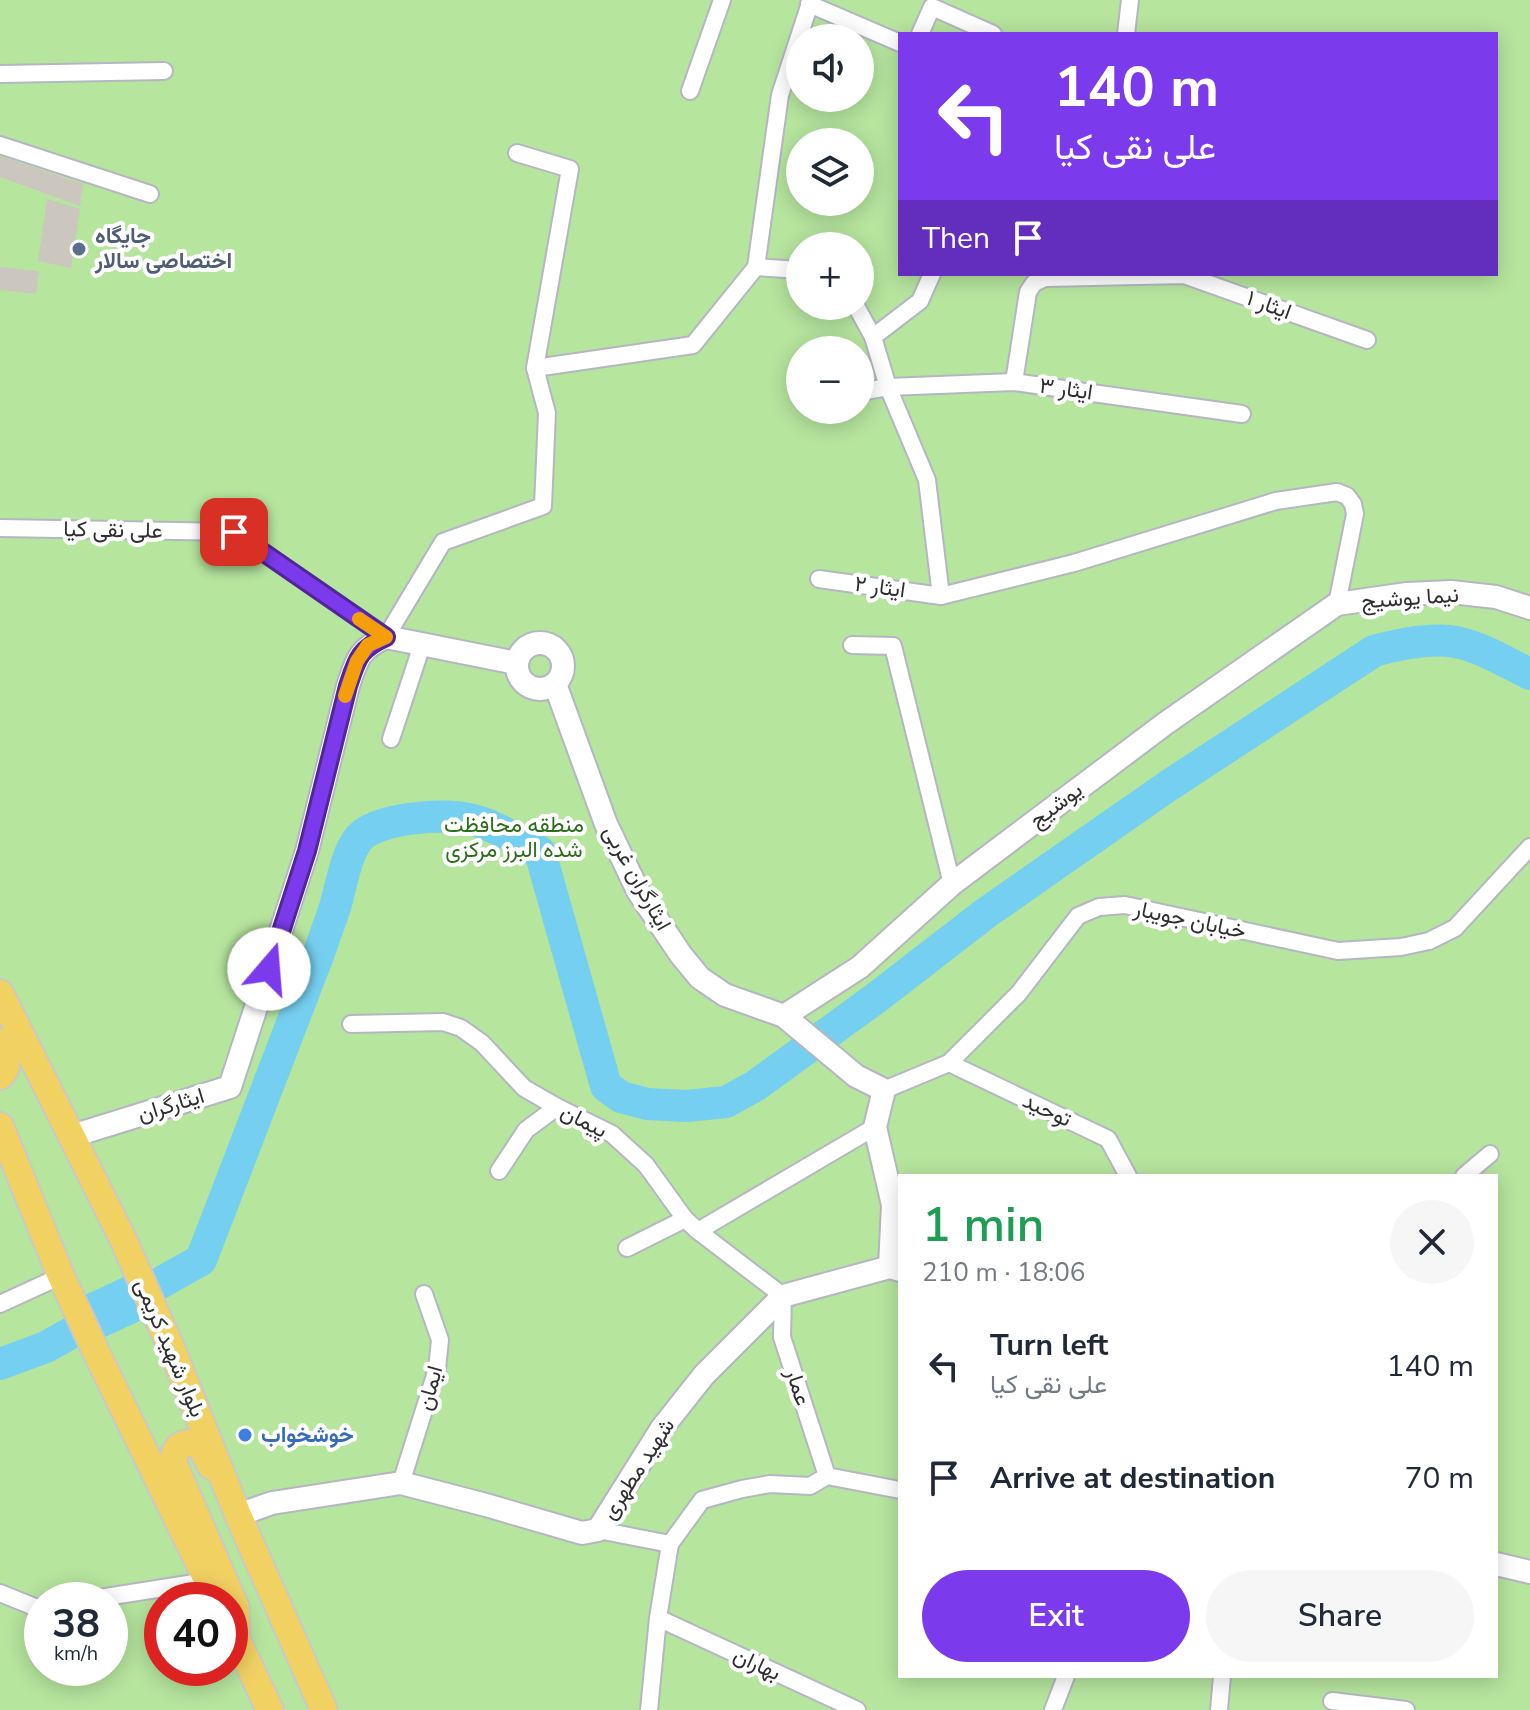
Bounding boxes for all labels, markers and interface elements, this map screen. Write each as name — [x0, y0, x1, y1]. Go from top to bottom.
map controls — [786, 24, 874, 424]
button: sound — [786, 24, 874, 112]
text: 140 m — [1054, 49, 1219, 126]
icon: left — [922, 64, 1026, 168]
text: علی نقی کیا — [1054, 123, 1216, 172]
button: layers — [786, 128, 874, 216]
icon: arrive — [1006, 216, 1050, 260]
text: Then — [922, 218, 990, 259]
place label: جایگاه اختصاصی سالار — [94, 221, 232, 276]
button: + — [786, 232, 874, 320]
marker: جایگاه اختصاصی سالار — [70, 240, 88, 258]
street label: ایثار ۱ — [1242, 283, 1296, 327]
button: − — [786, 336, 874, 424]
street label: ایثار ۳ — [1037, 370, 1095, 408]
pin — [200, 498, 268, 566]
icon: arrive — [212, 510, 256, 554]
street label: علی نقی کیا — [63, 514, 163, 546]
street label: ایثار ۲ — [853, 569, 907, 605]
street label: نیما یوشیج — [1360, 580, 1460, 616]
street label: یوشیج — [1023, 775, 1089, 835]
park label: منطقه محافظت شده البرز مرکزی — [444, 810, 584, 865]
street label: ایثارگران غربی — [596, 820, 678, 936]
street label: خیابان جویبار — [1130, 893, 1249, 946]
position arrow — [227, 927, 311, 1011]
street label: ایثارگران — [134, 1081, 208, 1129]
street label: توحید — [1018, 1086, 1077, 1134]
street label: پیمان — [555, 1097, 613, 1145]
text: 1 min — [922, 1192, 1044, 1258]
button: close — [1390, 1200, 1474, 1284]
text: 210 m · 18:06 — [922, 1255, 1085, 1290]
street label: بلوار شهید کریمی — [127, 1274, 213, 1422]
text: Turn left — [990, 1325, 1108, 1366]
icon: left — [922, 1344, 966, 1388]
text: 140 m — [1387, 1346, 1474, 1387]
street label: ایمان — [410, 1362, 450, 1414]
street label: عمار — [778, 1364, 818, 1409]
text: علی نقی کیا — [990, 1367, 1107, 1402]
street label: شهید مطهری — [594, 1413, 682, 1525]
place label: خوشخواب — [261, 1420, 354, 1450]
marker: خوشخواب — [236, 1426, 254, 1444]
icon: arrive — [922, 1456, 966, 1500]
text: Arrive at destination — [990, 1458, 1275, 1499]
text: 70 m — [1405, 1458, 1474, 1499]
button: Exit — [922, 1570, 1190, 1662]
button: Share — [1206, 1570, 1474, 1662]
speed limit sign: 40 — [144, 1582, 248, 1686]
text: 38 — [52, 1597, 100, 1651]
text: km/h — [54, 1640, 98, 1667]
street label: بهاران — [728, 1640, 786, 1688]

